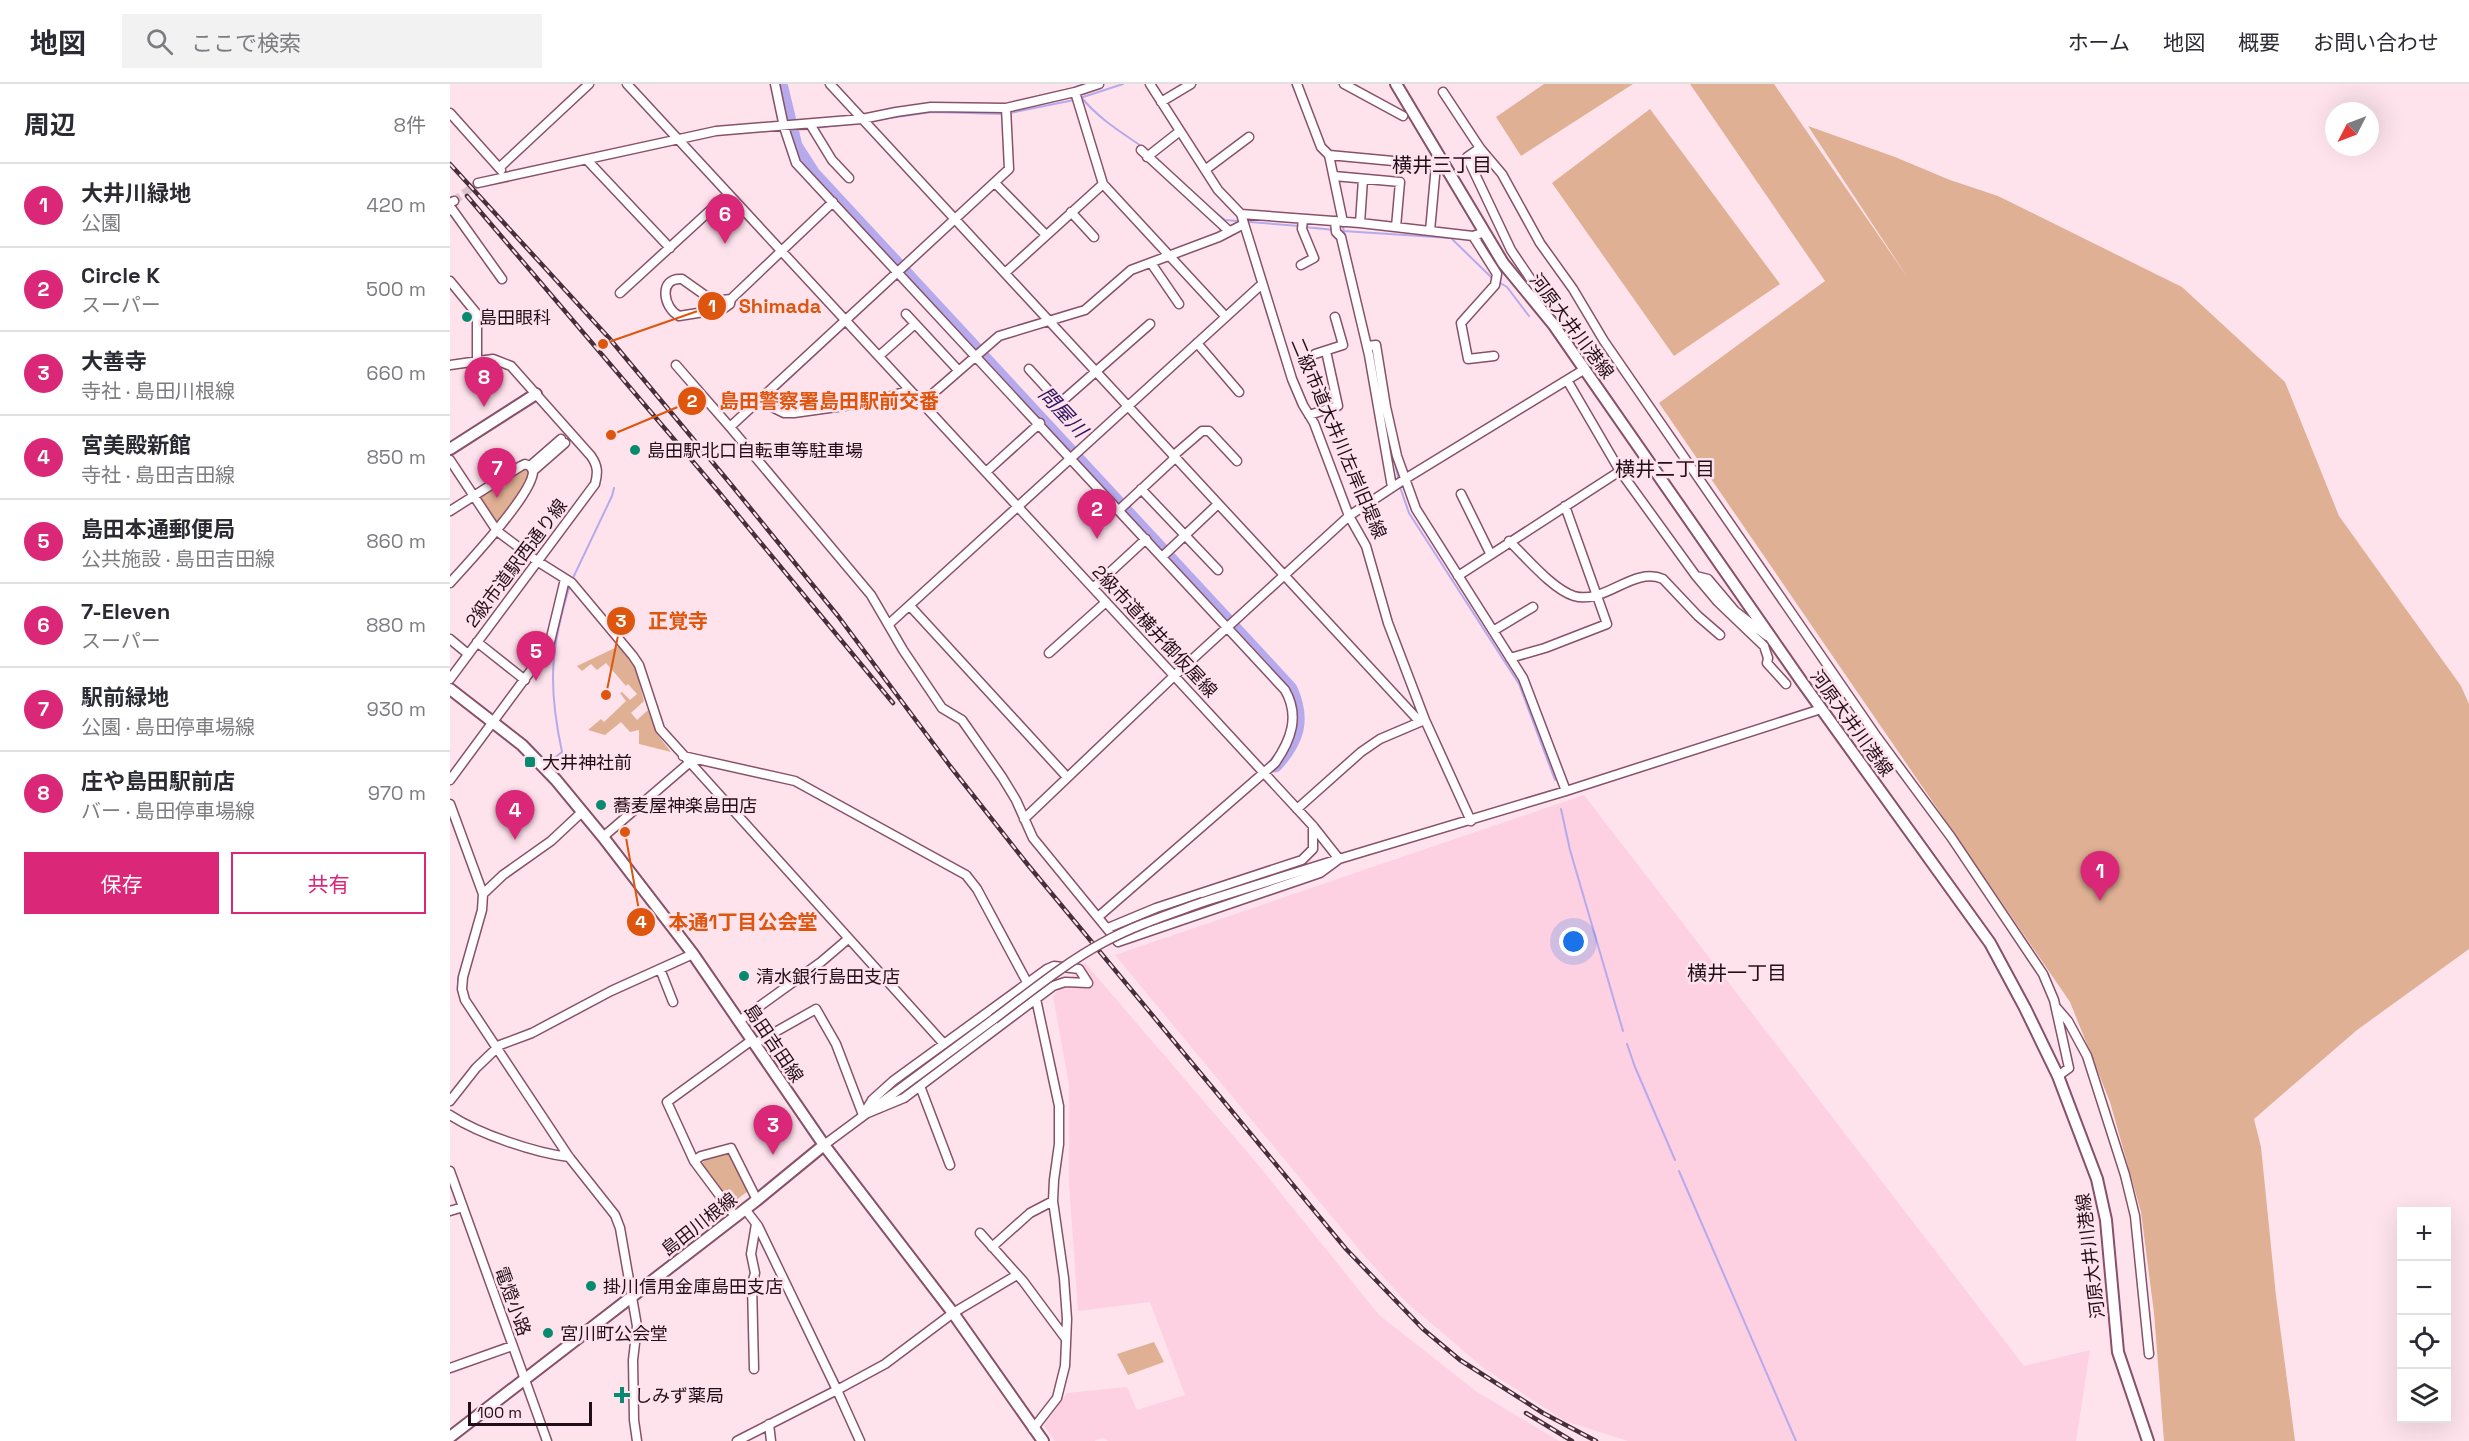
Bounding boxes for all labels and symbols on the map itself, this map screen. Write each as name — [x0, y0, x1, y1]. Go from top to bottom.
north arrow — [2325, 102, 2379, 156]
district label: 横井三丁目 — [1392, 152, 1492, 178]
pin: 6 — [706, 194, 744, 244]
street label: 河原大井川港線 — [1525, 269, 1619, 383]
callout: Shimada — [697, 287, 833, 325]
text: Shimada — [739, 293, 822, 319]
text: 1 — [708, 294, 716, 317]
place label: 島田眼科 — [479, 306, 551, 329]
marker: 島田眼科 — [460, 310, 474, 324]
street label: 二級市道大井川左岸旧堤線 — [1286, 334, 1392, 542]
pin: 8 — [465, 358, 504, 407]
water label: 問屋川 — [1033, 381, 1094, 444]
callout: 島田警察署島田駅前交番 — [677, 382, 951, 420]
text: 島田警察署島田駅前交番 — [719, 388, 939, 414]
text: 2 — [687, 389, 698, 412]
place label: 島田駅北口自転車等駐車場 — [647, 439, 863, 462]
marker: 島田駅北口自転車等駐車場 — [628, 443, 642, 457]
pin: 7 — [478, 448, 516, 498]
district label: 横井二丁目 — [1615, 456, 1715, 482]
pin: 2 — [1078, 490, 1116, 539]
street label: 2級市道駅西通り線 — [460, 494, 572, 632]
street label: 2級市道横井御仮屋線 — [1088, 560, 1222, 702]
callout: 正覚寺 — [606, 602, 720, 640]
text: 正覚寺 — [648, 608, 708, 634]
text: 3 — [616, 609, 627, 632]
pin: 5 — [516, 632, 556, 681]
street label: 河原大井川港線 — [1806, 665, 1898, 781]
place label: 大井神社前 — [542, 751, 632, 774]
marker: 大井神社前 — [523, 755, 537, 769]
pin: 4 — [496, 790, 534, 840]
place label: 蕎麦屋神楽島田店 — [613, 794, 757, 817]
marker: 蕎麦屋神楽島田店 — [594, 798, 608, 812]
pin: 1 — [2080, 852, 2120, 901]
callout: 本通1丁目公会堂 — [626, 903, 829, 941]
text: 本通1丁目公会堂 — [668, 909, 818, 935]
text: 4 — [635, 910, 647, 933]
your location — [1559, 927, 1588, 956]
district label: 横井一丁目 — [1687, 960, 1787, 986]
place label: 清水銀行島田支店 — [756, 965, 900, 988]
marker: 清水銀行島田支店 — [737, 969, 751, 983]
street label: 島田吉田線 — [739, 999, 809, 1087]
pin: 3 — [754, 1106, 792, 1155]
street label: 島田川根線 — [656, 1187, 742, 1261]
street label: 河原大井川港線 — [2071, 1192, 2109, 1320]
street label: 電燈小路 — [490, 1263, 536, 1339]
place label: 掛川信用金庫島田支店 — [603, 1275, 783, 1298]
marker: 掛川信用金庫島田支店 — [584, 1279, 598, 1293]
place label: 宮川町公会堂 — [560, 1322, 668, 1345]
marker: 宮川町公会堂 — [541, 1326, 555, 1340]
place label: しみず薬局 — [634, 1384, 724, 1407]
marker: しみず薬局 — [615, 1388, 629, 1402]
scale bar — [468, 1399, 592, 1426]

